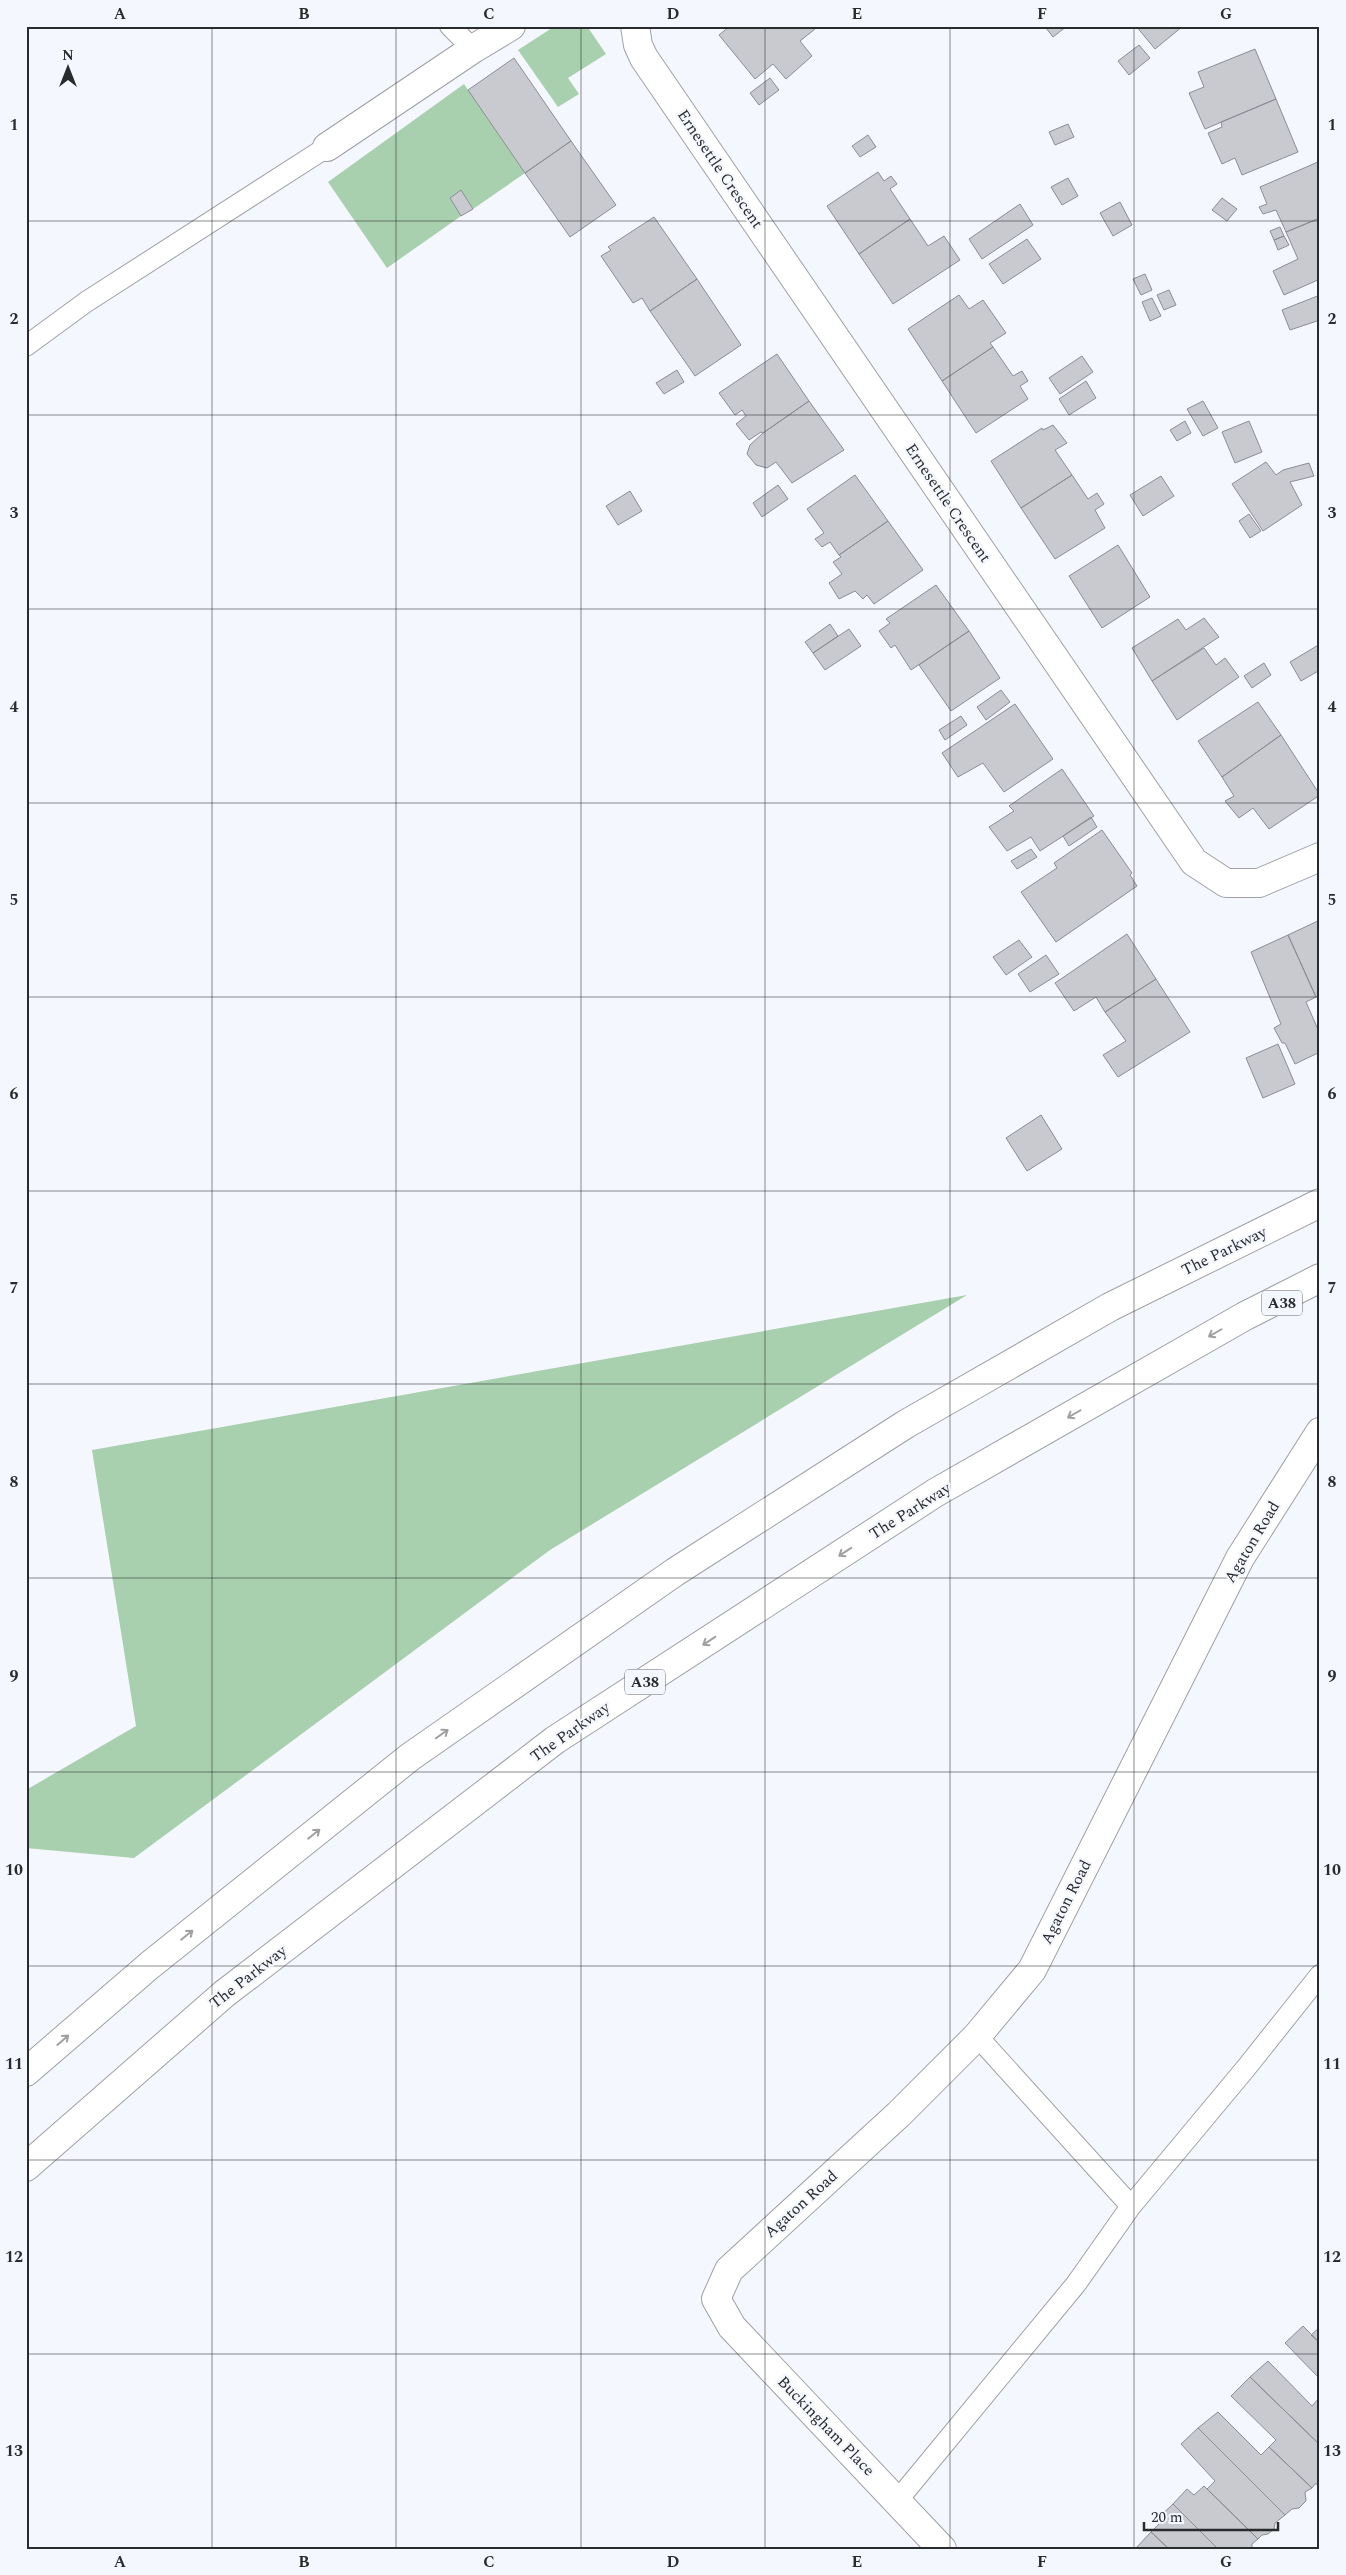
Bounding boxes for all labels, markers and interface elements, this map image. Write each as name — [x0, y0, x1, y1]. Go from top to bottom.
text: A — [114, 2, 127, 26]
text: B — [298, 2, 310, 26]
text: C — [483, 2, 495, 26]
text: D — [667, 2, 680, 26]
text: E — [852, 2, 862, 26]
text: F — [1037, 2, 1047, 26]
text: G — [1220, 2, 1232, 26]
north arrow — [42, 42, 92, 92]
text: N — [62, 45, 74, 66]
street label: Ernesettle Crescent — [671, 105, 769, 234]
text: 1 — [10, 113, 18, 137]
text: 1 — [1328, 113, 1336, 137]
text: 2 — [10, 307, 19, 331]
text: 2 — [1328, 307, 1337, 331]
street label: Ernesettle Crescent — [899, 439, 997, 568]
text: 3 — [10, 501, 19, 525]
text: 3 — [1328, 501, 1337, 525]
text: 4 — [10, 695, 19, 719]
text: 4 — [1328, 695, 1337, 719]
text: 5 — [10, 888, 18, 912]
text: 5 — [1328, 888, 1336, 912]
text: 6 — [10, 1082, 19, 1106]
text: 6 — [1328, 1082, 1337, 1106]
street label: The Parkway — [1177, 1219, 1272, 1282]
text: 7 — [10, 1276, 19, 1300]
text: 7 — [1328, 1276, 1337, 1300]
road number: A38 — [1262, 1290, 1302, 1316]
one-way arrow — [1208, 1329, 1222, 1339]
one-way arrow — [1066, 1409, 1081, 1419]
text: 8 — [10, 1470, 19, 1494]
text: 8 — [1328, 1470, 1337, 1494]
street label: The Parkway — [864, 1476, 957, 1546]
street label: Agaton Road — [1218, 1496, 1286, 1588]
one-way arrow — [838, 1547, 852, 1557]
one-way arrow — [702, 1636, 716, 1646]
text: 9 — [10, 1664, 19, 1688]
text: 9 — [1328, 1664, 1337, 1688]
road number: A38 — [625, 1670, 665, 1694]
street label: The Parkway — [525, 1695, 616, 1768]
one-way arrow — [435, 1729, 449, 1739]
one-way arrow — [307, 1828, 320, 1839]
street label: Agaton Road — [1034, 1856, 1098, 1948]
text: 10 — [5, 1858, 23, 1882]
text: 10 — [1323, 1858, 1341, 1882]
one-way arrow — [180, 1930, 193, 1941]
street label: The Parkway — [204, 1938, 293, 2015]
one-way arrow — [56, 2035, 69, 2046]
text: 11 — [5, 2052, 23, 2076]
text: 11 — [1323, 2052, 1341, 2076]
street label: Agaton Road — [759, 2164, 843, 2244]
text: 12 — [5, 2245, 23, 2269]
text: 12 — [1323, 2245, 1341, 2269]
street label: Buckingham Place — [772, 2370, 880, 2482]
text: 13 — [5, 2439, 23, 2463]
text: 13 — [1323, 2439, 1341, 2463]
scale bar — [1144, 2500, 1277, 2532]
text: 20 m — [1151, 2506, 1183, 2529]
text: A — [114, 2550, 127, 2574]
text: B — [298, 2550, 310, 2574]
text: C — [483, 2550, 495, 2574]
text: D — [667, 2550, 680, 2574]
text: E — [852, 2550, 862, 2574]
text: F — [1037, 2550, 1047, 2574]
text: G — [1220, 2550, 1232, 2574]

